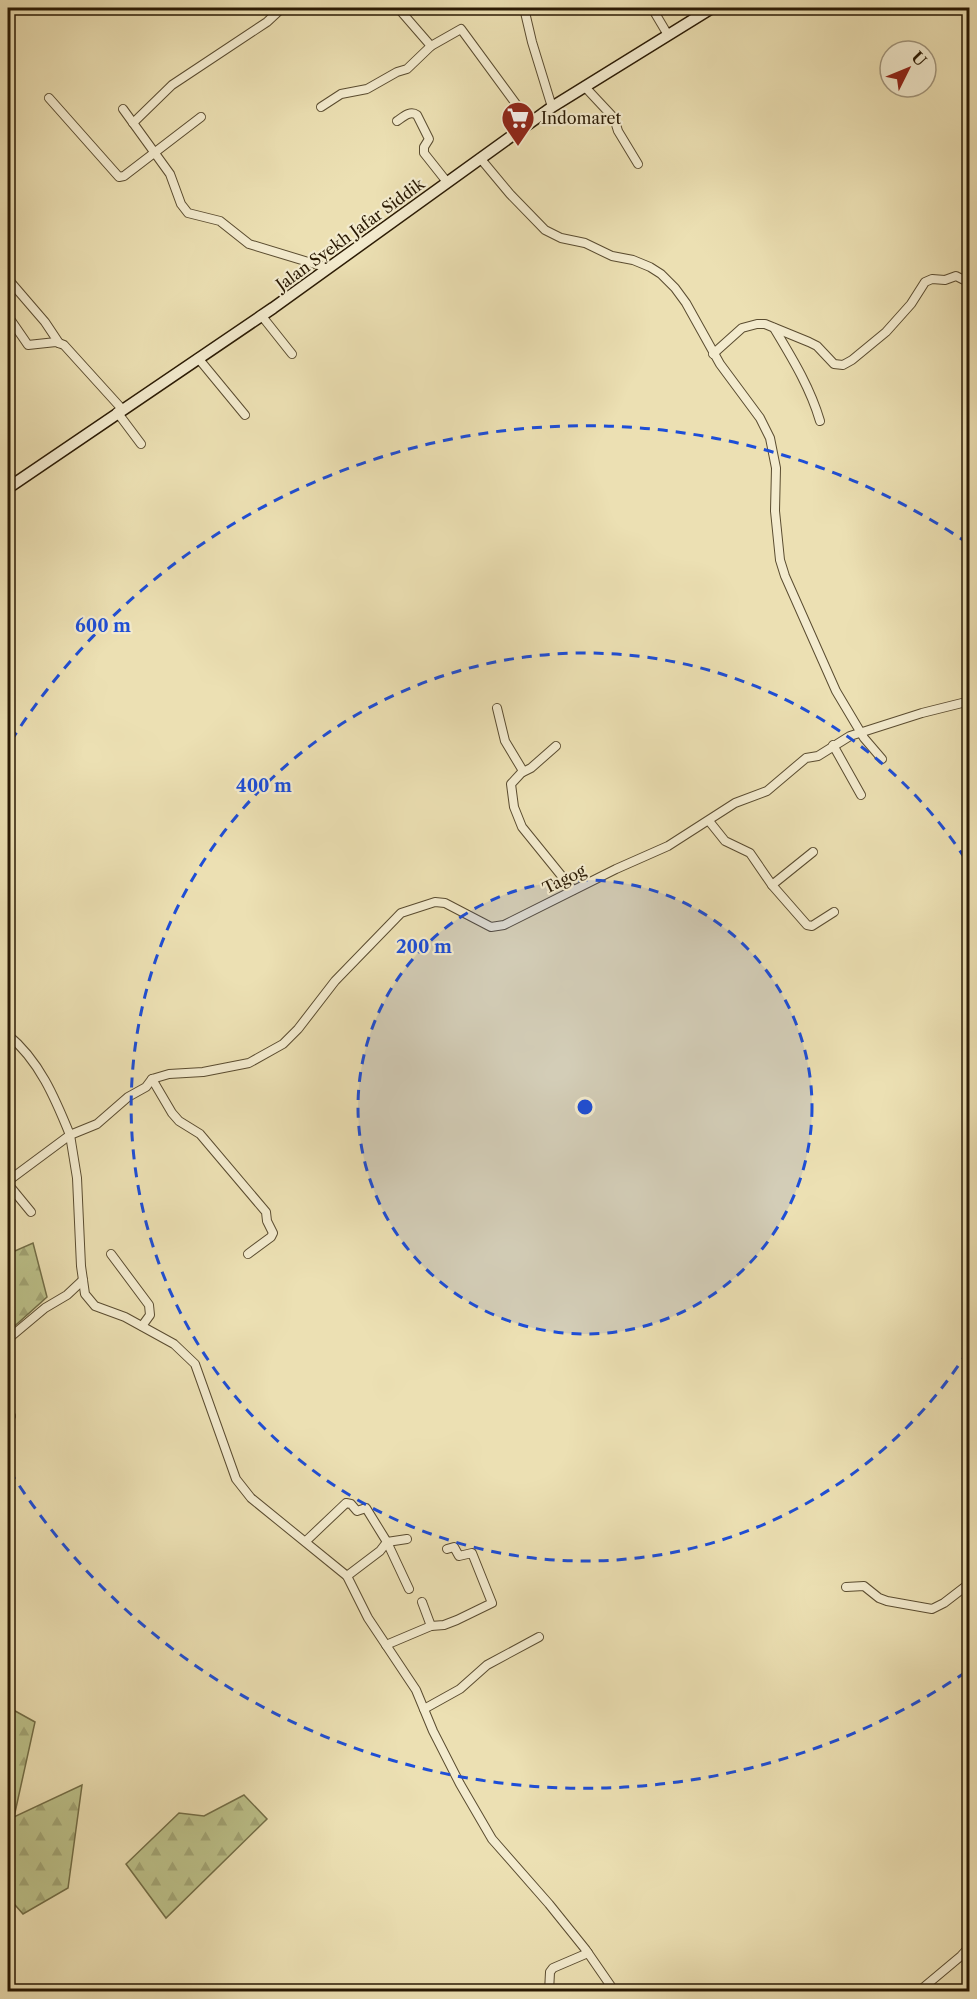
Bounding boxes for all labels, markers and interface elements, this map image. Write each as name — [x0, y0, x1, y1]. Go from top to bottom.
north arrow — [878, 39, 938, 99]
text: U — [907, 47, 931, 70]
supermarket icon: Indomaret — [500, 100, 536, 147]
place label: Indomaret — [541, 108, 621, 128]
street label: Jalan Syekh Jafar Siddik — [269, 173, 429, 296]
text: 600 m — [75, 615, 131, 637]
text: 400 m — [236, 775, 292, 797]
street label: Tagog — [539, 860, 589, 898]
text: 200 m — [396, 936, 452, 958]
centre of rings — [575, 1097, 595, 1117]

